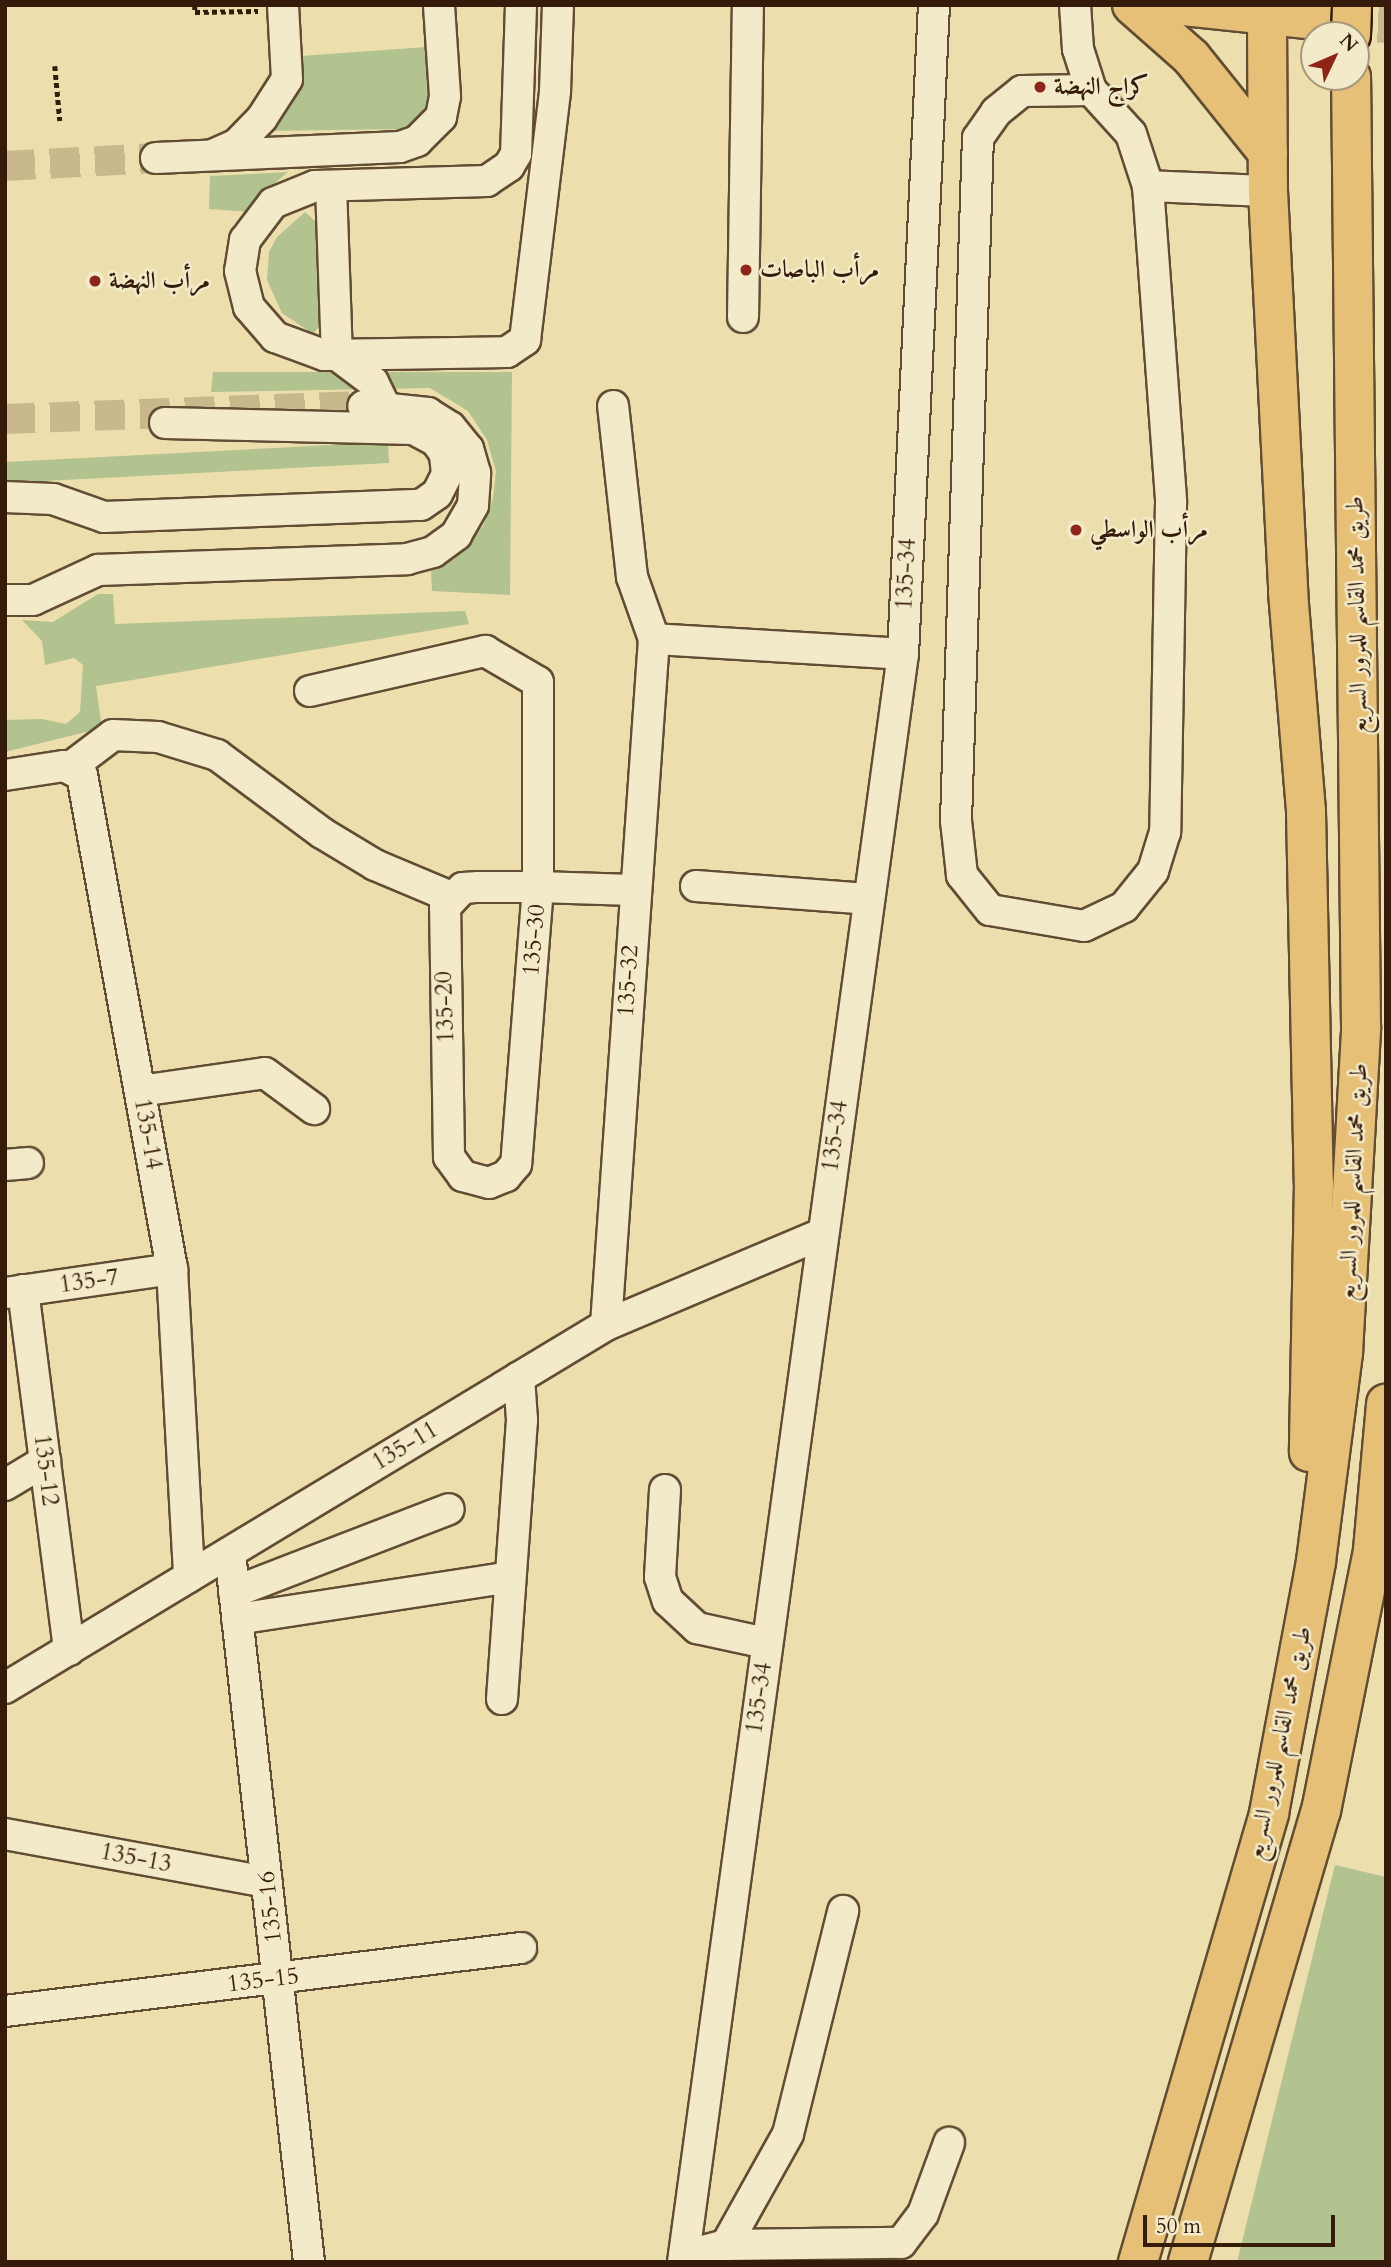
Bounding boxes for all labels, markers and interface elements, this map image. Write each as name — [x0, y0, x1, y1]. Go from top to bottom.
north arrow — [1300, 21, 1370, 91]
text: N — [1334, 28, 1364, 58]
place label: كراج النهضة — [1054, 73, 1149, 101]
marker: كراج النهضة — [1032, 79, 1048, 95]
place label: مرأب الباصات — [760, 256, 879, 284]
marker: مرأب الباصات — [738, 262, 754, 278]
place label: مرأب النهضة — [109, 267, 210, 295]
marker: مرأب النهضة — [87, 273, 103, 289]
street label: طريق محمد القاسم للمرور السريع — [1341, 496, 1373, 734]
place label: مرأب الواسطي — [1090, 516, 1208, 544]
marker: مرأب الواسطي — [1068, 522, 1084, 538]
street label: 135-34 — [890, 537, 922, 611]
street label: 135-30 — [517, 903, 551, 977]
street label: 135-32 — [611, 944, 645, 1018]
street label: 135-20 — [429, 970, 461, 1044]
street label: طريق محمد القاسم للمرور السريع — [1332, 1062, 1374, 1302]
street label: 135-14 — [128, 1096, 168, 1172]
street label: 135-34 — [816, 1098, 854, 1174]
street label: 135-7 — [57, 1263, 121, 1299]
street label: 135-11 — [367, 1415, 443, 1477]
street label: 135-12 — [27, 1432, 65, 1508]
street label: طريق محمد القاسم للمرور السريع — [1240, 1624, 1318, 1862]
street label: 135-34 — [740, 1660, 778, 1736]
street label: 135-13 — [98, 1837, 174, 1879]
street label: 135-16 — [252, 1870, 288, 1944]
street label: 135-15 — [225, 1961, 301, 1999]
scale bar — [1146, 2200, 1338, 2244]
text: 50 m — [1156, 2212, 1201, 2241]

